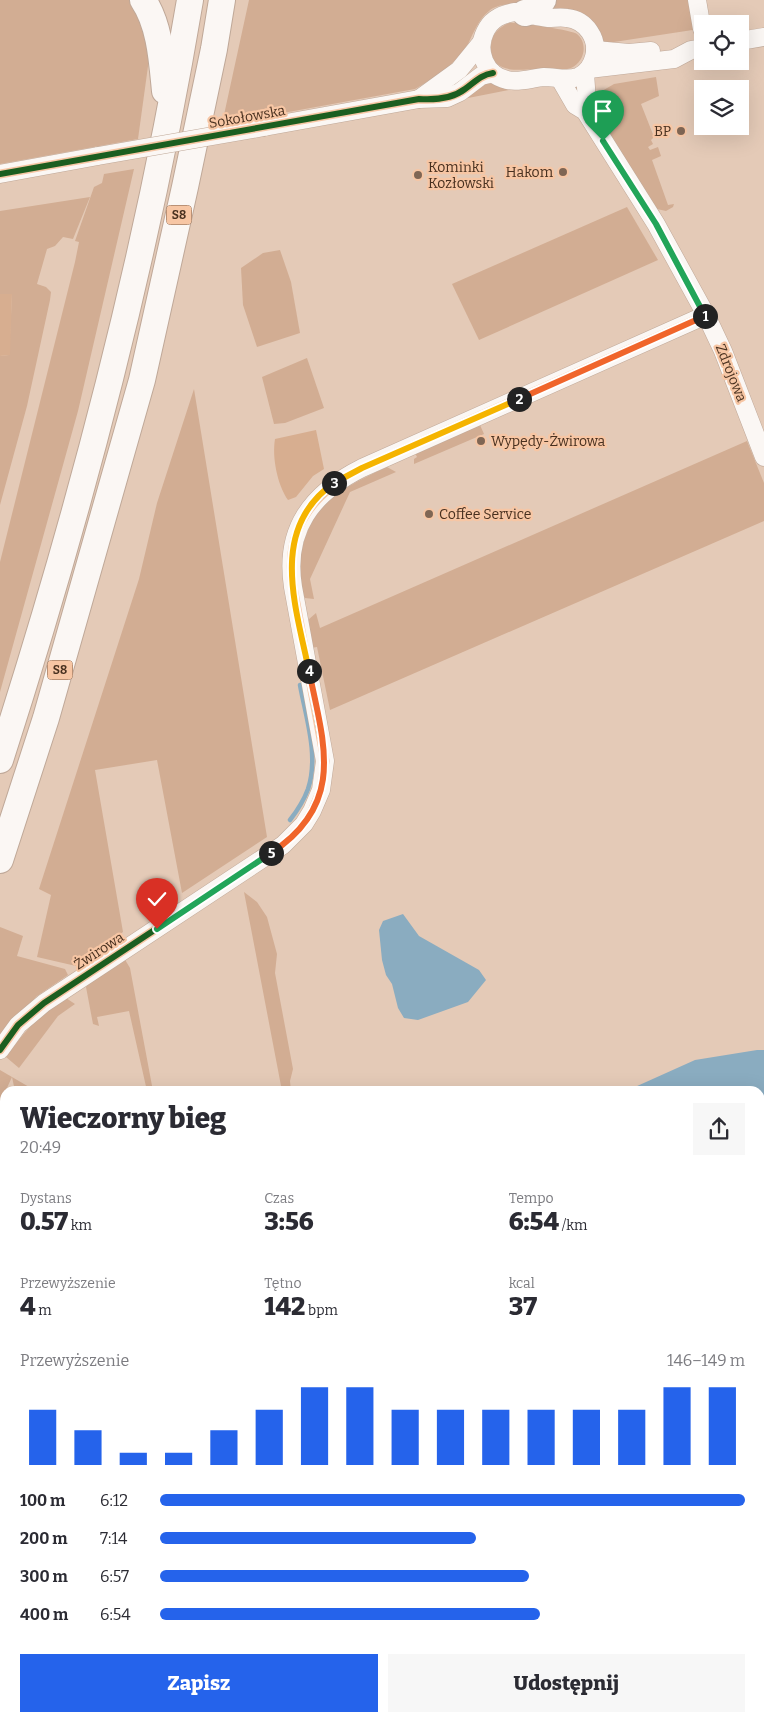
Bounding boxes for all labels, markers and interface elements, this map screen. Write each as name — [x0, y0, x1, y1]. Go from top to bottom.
map controls — [694, 15, 749, 135]
button: locate — [694, 15, 749, 70]
button: layers — [694, 80, 749, 135]
pin — [582, 90, 624, 141]
icon: arrive — [589, 97, 617, 125]
street label: Sokołowska — [208, 102, 287, 132]
place label: BP — [654, 123, 671, 140]
marker: BP — [675, 125, 687, 137]
place label: Kominki Kozłowski — [428, 159, 494, 192]
place label: Hakom — [506, 164, 554, 181]
marker: Hakom — [557, 166, 569, 178]
marker: Kominki Kozłowski — [412, 169, 424, 181]
road number: S8 — [166, 206, 192, 224]
pin: 1 — [692, 304, 718, 328]
text: 1 — [702, 308, 709, 325]
street label: Zdrojowa — [712, 342, 750, 405]
pin: 2 — [506, 386, 532, 412]
text: 2 — [516, 391, 523, 408]
place label: Wypędy-Żwirowa — [491, 433, 606, 450]
marker: Wypędy-Żwirowa — [475, 435, 487, 447]
pin: 3 — [322, 470, 346, 496]
text: 3 — [330, 475, 339, 492]
place label: Coffee Service — [439, 506, 531, 523]
marker: Coffee Service — [423, 508, 435, 520]
pin: 4 — [296, 658, 322, 684]
road number: S8 — [48, 660, 72, 680]
text: 4 — [305, 663, 314, 680]
pin: 5 — [258, 840, 284, 866]
text: 5 — [268, 845, 275, 862]
pin — [136, 878, 178, 929]
icon: check — [143, 885, 171, 913]
street label: Żwirowa — [71, 929, 127, 973]
text: Wieczorny bieg — [20, 1102, 226, 1135]
button: share — [693, 1103, 745, 1155]
text: 20:49 — [20, 1138, 61, 1157]
text: Dystans — [20, 1190, 72, 1207]
text: Czas — [264, 1190, 294, 1207]
text: Tempo — [509, 1190, 554, 1207]
text: 0.57 — [20, 1207, 68, 1237]
text: 3:56 — [264, 1207, 314, 1237]
text: 6:54 — [509, 1207, 559, 1237]
text: km — [68, 1217, 92, 1234]
text: /km — [559, 1217, 587, 1234]
text: Przewyższenie — [20, 1275, 116, 1292]
text: Tętno — [264, 1275, 301, 1292]
text: kcal — [509, 1275, 535, 1292]
text: 4 — [20, 1292, 36, 1322]
text: 142 — [264, 1292, 305, 1322]
text: 37 — [509, 1292, 537, 1322]
text: m — [36, 1302, 52, 1319]
text: bpm — [305, 1302, 338, 1319]
text: Przewyższenie — [20, 1351, 129, 1370]
text: 146–149 m — [667, 1351, 745, 1370]
text: 100 m — [20, 1491, 65, 1510]
text: 6:12 — [100, 1491, 128, 1510]
text: 200 m — [20, 1529, 67, 1548]
text: 7:14 — [100, 1529, 127, 1548]
text: 300 m — [20, 1567, 68, 1586]
text: 6:57 — [100, 1567, 129, 1586]
text: 400 m — [20, 1605, 68, 1624]
text: 6:54 — [100, 1605, 131, 1624]
button: Zapisz — [20, 1654, 378, 1712]
button: Udostępnij — [388, 1654, 745, 1712]

